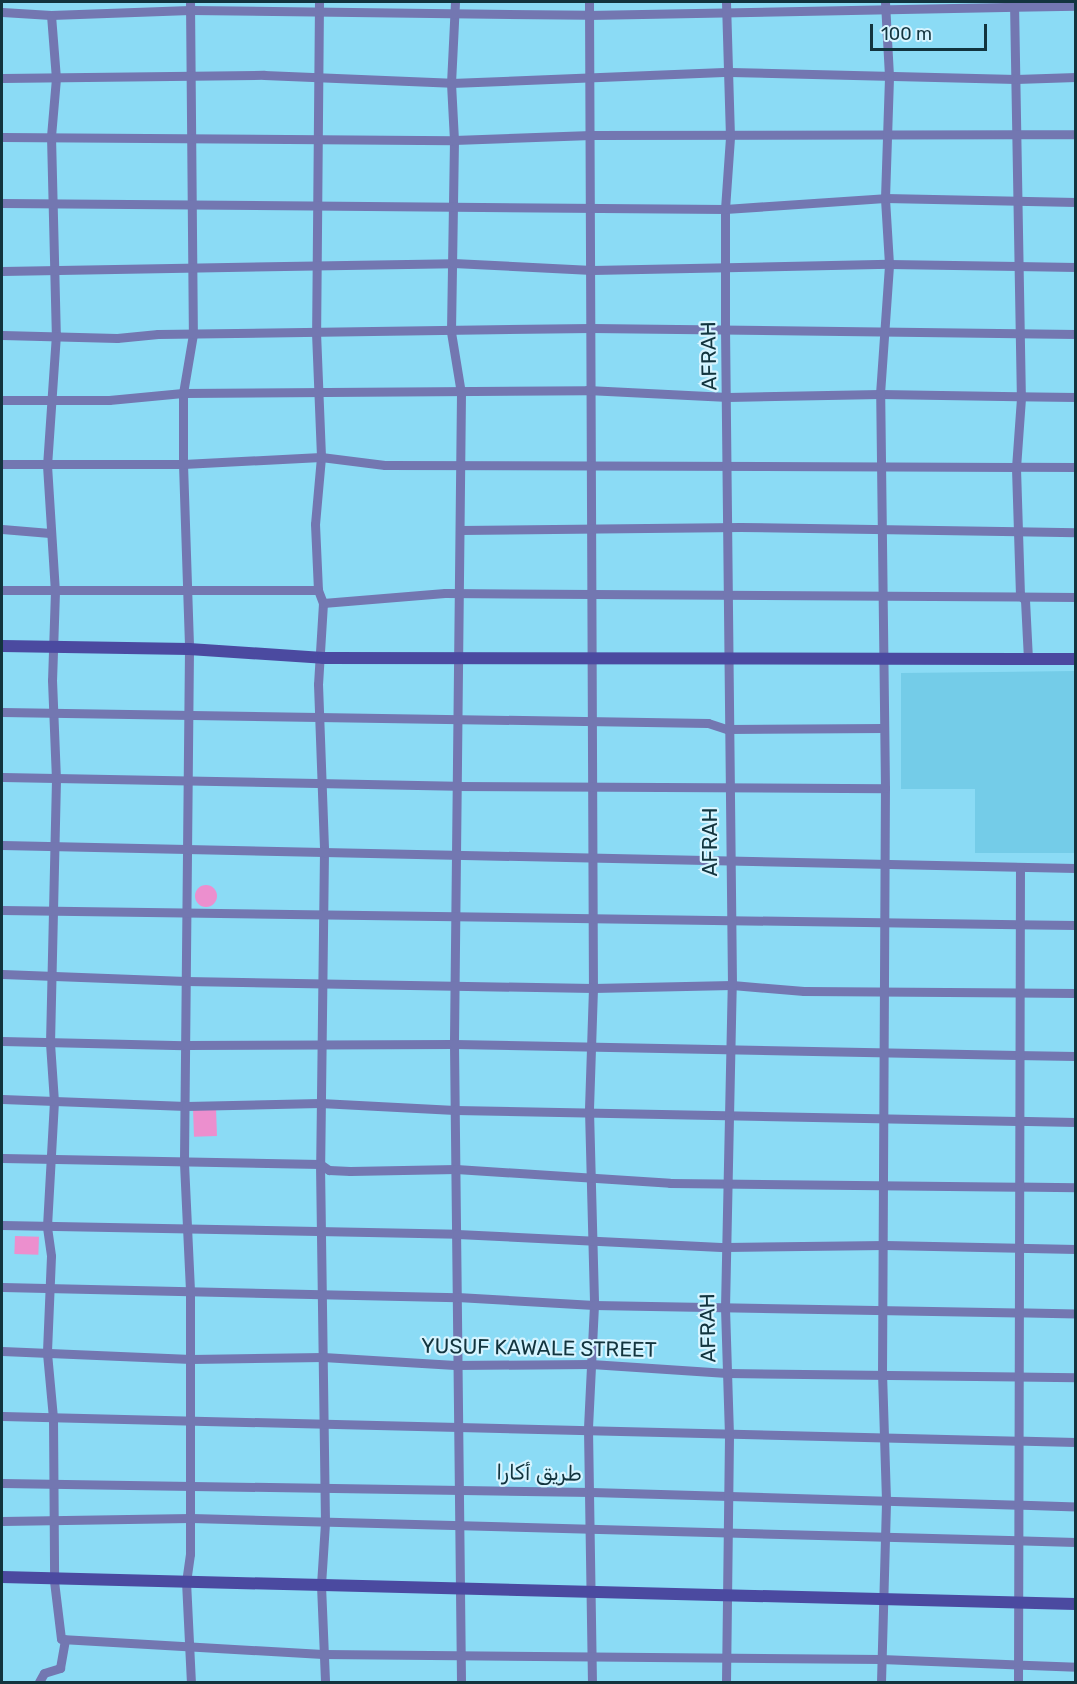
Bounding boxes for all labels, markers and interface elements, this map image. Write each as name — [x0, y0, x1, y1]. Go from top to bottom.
scale bar — [873, 12, 990, 50]
text: 100 m — [881, 23, 932, 45]
street label: AFRAH — [696, 321, 722, 391]
street label: AFRAH — [697, 807, 723, 877]
street label: AFRAH — [695, 1293, 721, 1363]
street label: YUSUF KAWALE STREET — [421, 1333, 657, 1363]
street label: طريق أكارا — [496, 1460, 582, 1486]

